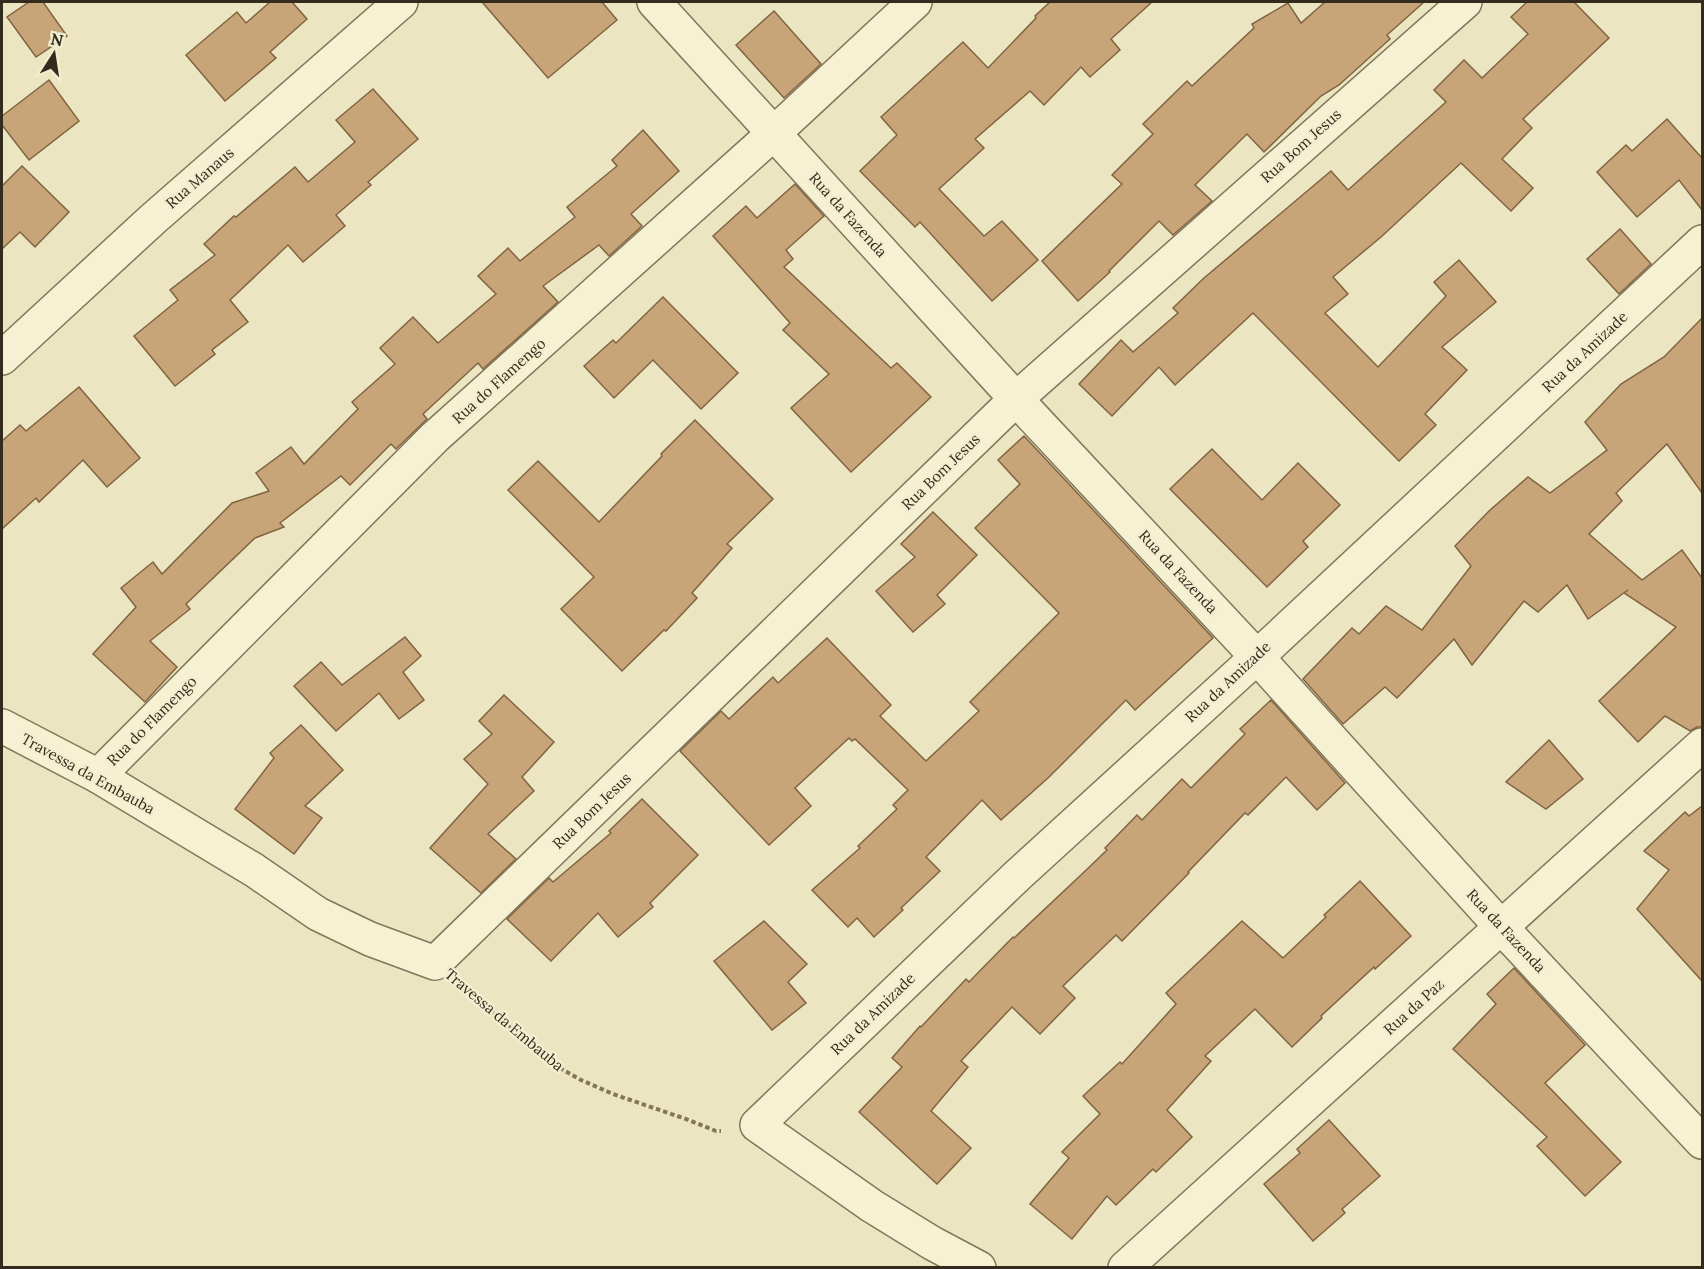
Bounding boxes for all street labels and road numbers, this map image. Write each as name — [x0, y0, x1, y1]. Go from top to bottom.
street label: Rua Bom Jesus — [1256, 104, 1345, 187]
street label: Rua Manaus — [162, 143, 238, 212]
street label: Rua da Fazenda — [805, 168, 892, 261]
street label: Rua da Amizade — [1538, 307, 1631, 396]
street label: Rua do Flamengo — [448, 333, 550, 428]
street label: Rua Bom Jesus — [897, 429, 984, 514]
street label: Rua da Fazenda — [1135, 526, 1222, 618]
street label: Rua da Amizade — [1181, 637, 1274, 726]
street label: Rua do Flamengo — [103, 672, 201, 770]
street label: Travessa da Embauba — [18, 729, 159, 818]
street label: Rua Bom Jesus — [548, 768, 635, 853]
street label: Rua da Fazenda — [1463, 885, 1550, 977]
street label: Travessa da Embauba — [441, 964, 568, 1075]
street label: Rua da Amizade — [826, 969, 919, 1059]
street label: Rua da Paz — [1379, 974, 1448, 1039]

